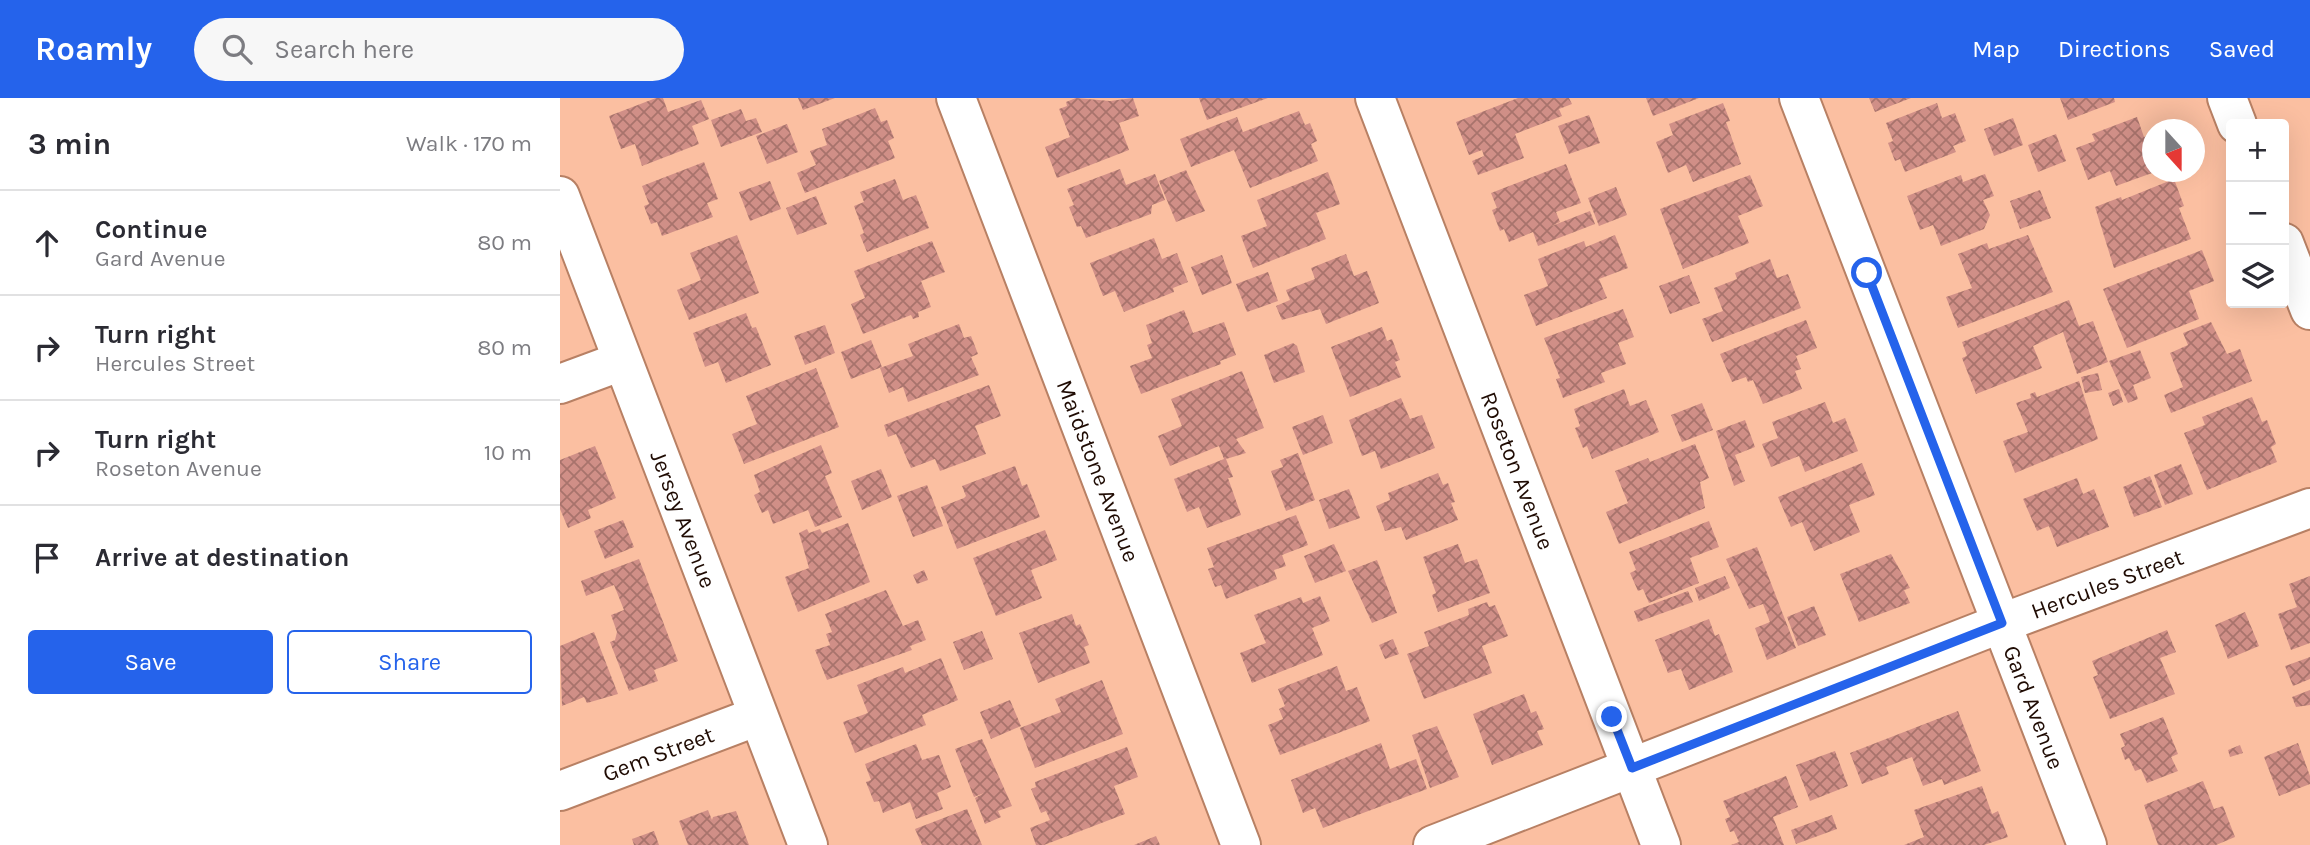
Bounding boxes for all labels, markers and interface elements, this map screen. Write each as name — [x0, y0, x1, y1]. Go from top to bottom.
search box — [194, 18, 684, 81]
text: Roamly — [35, 30, 152, 68]
icon: search — [218, 30, 256, 68]
text: Search here — [274, 34, 414, 65]
text: Map — [1972, 35, 2020, 63]
text: Directions — [2058, 35, 2171, 63]
text: Saved — [2209, 35, 2275, 63]
north arrow — [2142, 119, 2205, 182]
map controls — [2226, 119, 2289, 308]
button: + — [2226, 119, 2289, 182]
text: 3 min — [28, 126, 111, 162]
text: Walk · 170 m — [406, 130, 532, 157]
button: − — [2226, 182, 2289, 245]
text: Continue — [95, 214, 207, 245]
icon: ahead — [28, 224, 66, 262]
text: 80 m — [477, 229, 532, 256]
text: Gard Avenue — [95, 245, 226, 272]
button: layers — [2226, 245, 2289, 308]
route start — [1851, 257, 1882, 288]
text: Turn right — [95, 319, 216, 350]
icon: right — [28, 329, 66, 367]
text: 80 m — [477, 334, 532, 361]
text: Hercules Street — [95, 350, 255, 377]
street label: Maidstone Avenue — [1051, 376, 1145, 566]
street label: Roseton Avenue — [1475, 388, 1560, 554]
text: Turn right — [95, 424, 216, 455]
icon: right — [28, 434, 66, 472]
text: 10 m — [484, 439, 532, 466]
street label: Jersey Avenue — [645, 447, 722, 592]
text: Roseton Avenue — [95, 455, 262, 482]
icon: arrive — [28, 539, 66, 577]
text: Arrive at destination — [95, 542, 349, 573]
street label: Hercules Street — [2027, 543, 2187, 625]
button: Save — [28, 630, 273, 694]
button: Share — [287, 630, 532, 694]
street label: Gard Avenue — [1997, 642, 2070, 773]
route end — [1596, 701, 1627, 732]
street label: Gem Street — [599, 721, 718, 788]

